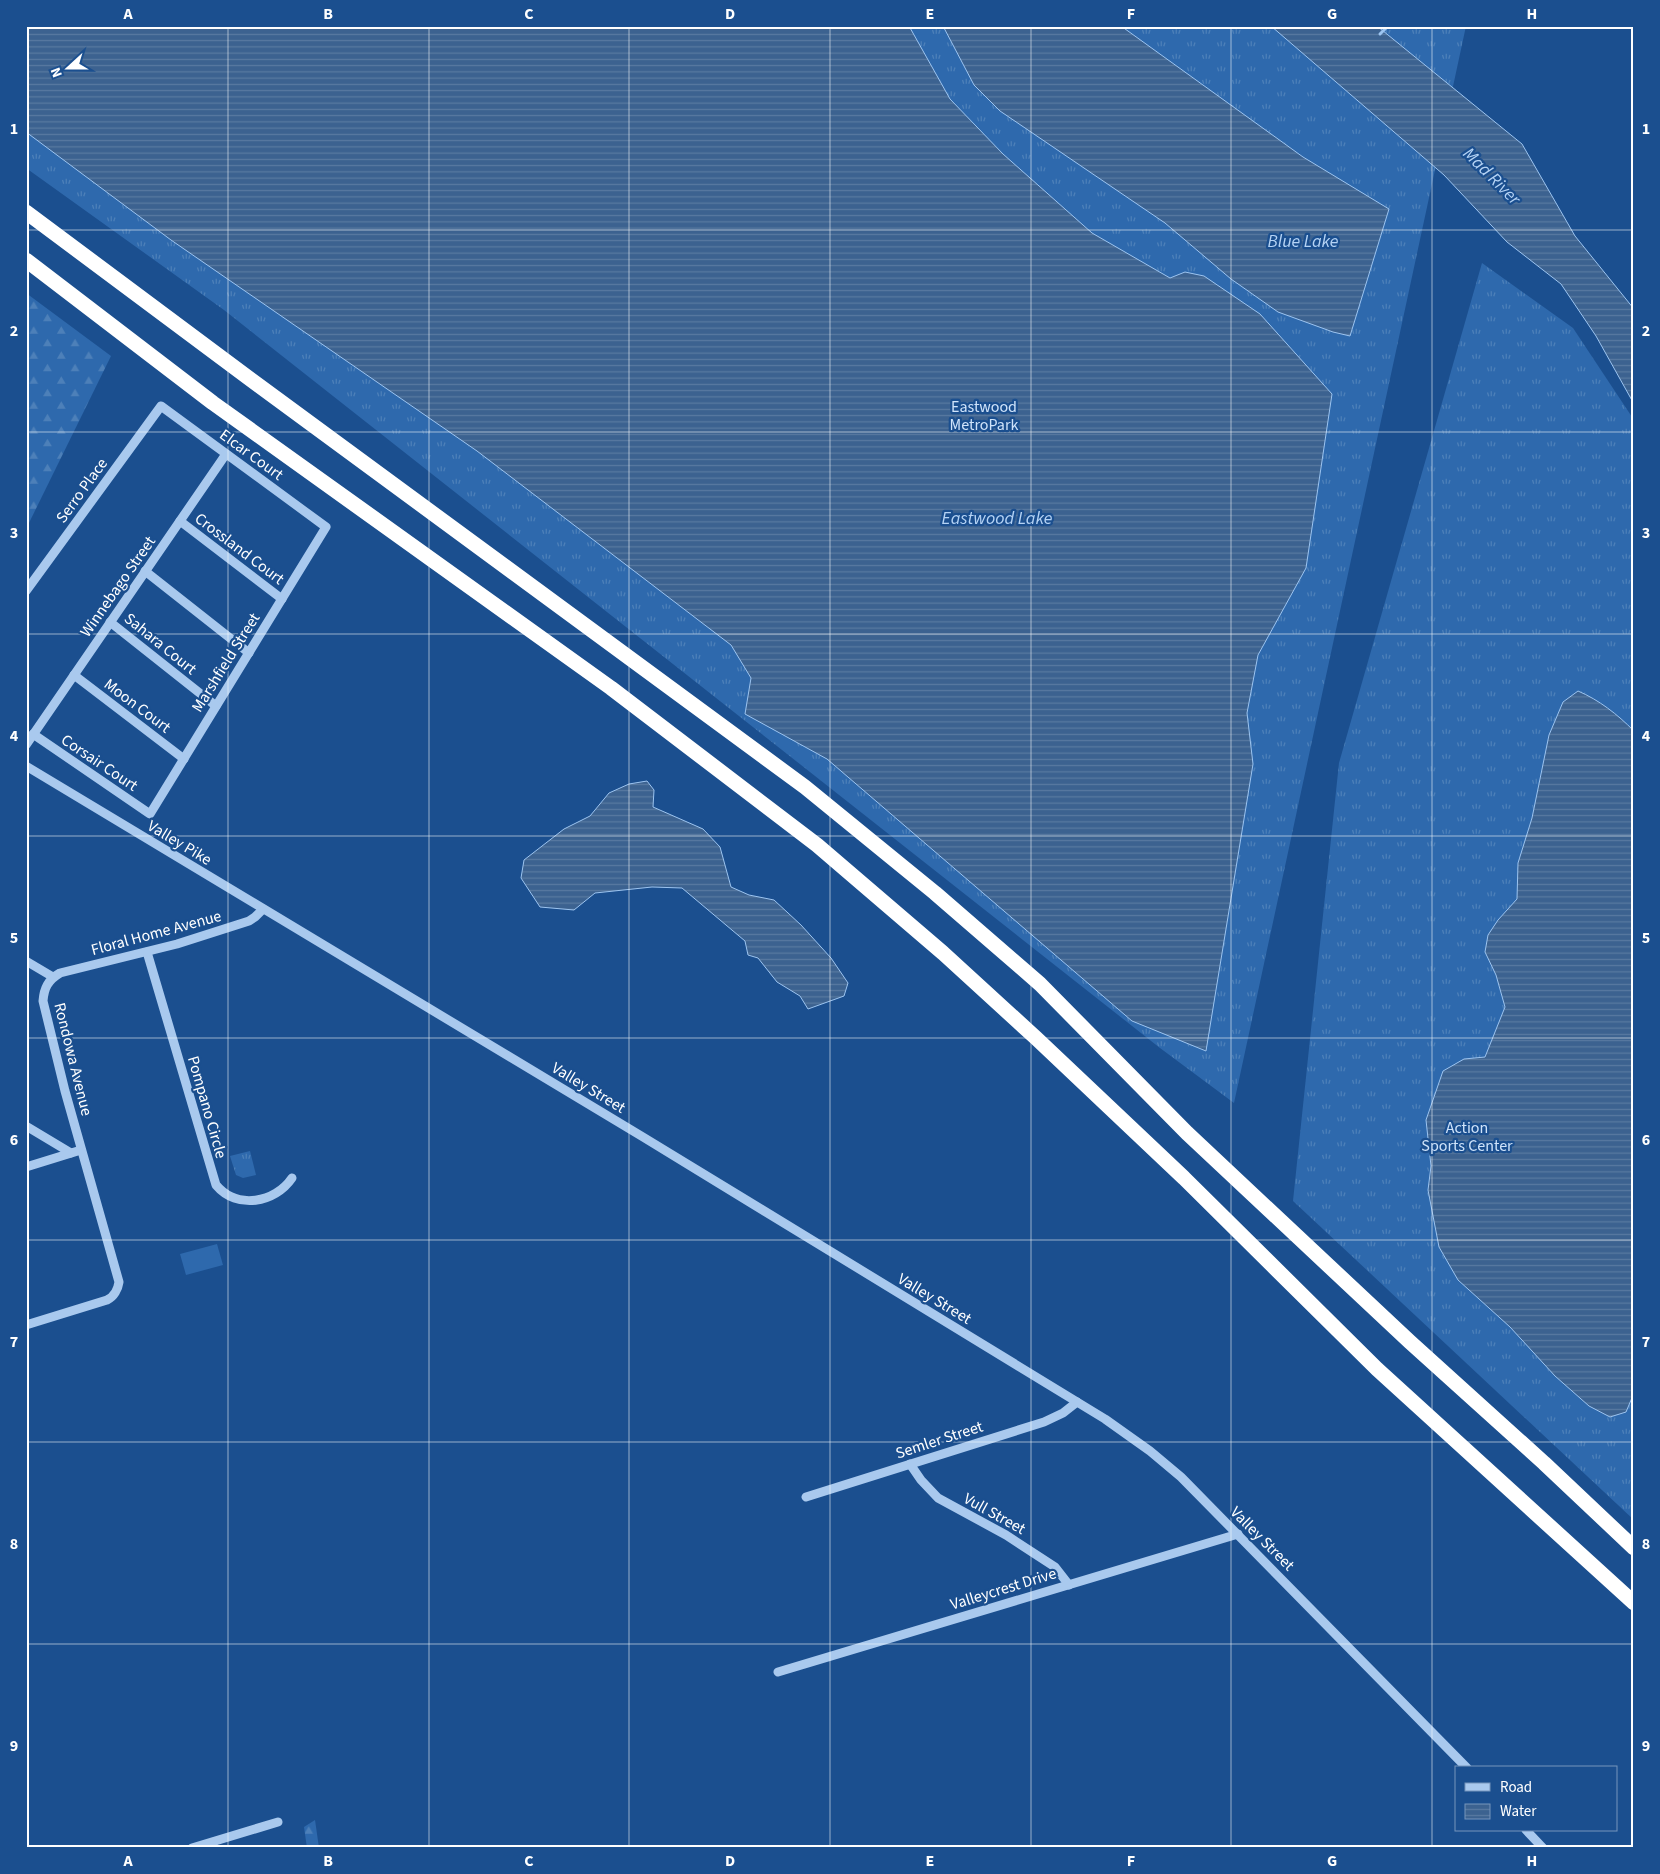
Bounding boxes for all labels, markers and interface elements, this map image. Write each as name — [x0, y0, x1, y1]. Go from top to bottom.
text: A — [122, 3, 133, 25]
text: B — [323, 3, 333, 25]
text: C — [524, 3, 534, 25]
text: D — [725, 3, 735, 25]
text: E — [926, 3, 934, 25]
text: F — [1127, 3, 1135, 25]
text: G — [1327, 3, 1337, 25]
text: H — [1527, 3, 1537, 25]
north arrow — [42, 42, 92, 92]
text: N — [46, 64, 68, 80]
text: 1 — [10, 118, 18, 140]
text: 1 — [1642, 118, 1650, 140]
water label: Mad River — [1457, 142, 1527, 211]
water label: Blue Lake — [1268, 229, 1339, 254]
text: 2 — [10, 320, 18, 342]
text: 2 — [1642, 320, 1650, 342]
park label: Eastwood MetroPark — [950, 396, 1018, 436]
street label: Elcar Court — [215, 424, 288, 486]
street label: Serro Place — [51, 454, 113, 528]
water label: Eastwood Lake — [942, 506, 1053, 531]
street label: Crossland Court — [190, 508, 289, 590]
text: 3 — [10, 522, 18, 544]
text: 3 — [1642, 522, 1650, 544]
street label: Winnebago Street — [75, 531, 161, 641]
street label: Sahara Court — [120, 608, 202, 680]
street label: Marshfield Street — [186, 608, 266, 716]
street label: Moon Court — [99, 673, 176, 739]
text: 4 — [10, 725, 19, 747]
text: 4 — [1642, 725, 1651, 747]
street label: Corsair Court — [57, 729, 143, 797]
street label: Valley Pike — [143, 815, 216, 871]
street label: Floral Home Avenue — [89, 905, 224, 961]
text: 5 — [10, 927, 18, 949]
text: 5 — [1642, 927, 1650, 949]
street label: Rondowa Avenue — [48, 1000, 98, 1118]
street label: Pompano Circle — [182, 1053, 232, 1161]
street label: Valley Street — [547, 1057, 630, 1119]
park label: Action Sports Center — [1421, 1117, 1513, 1157]
text: 6 — [10, 1129, 18, 1151]
text: 6 — [1642, 1129, 1650, 1151]
street label: Valley Street — [893, 1268, 976, 1330]
text: 7 — [10, 1331, 18, 1353]
text: 7 — [1642, 1331, 1650, 1353]
street label: Semler Street — [893, 1415, 986, 1464]
street label: Vull Street — [959, 1488, 1030, 1540]
street label: Valley Street — [1225, 1502, 1300, 1576]
text: 8 — [10, 1533, 18, 1555]
text: 8 — [1642, 1533, 1650, 1555]
street label: Valleycrest Drive — [948, 1562, 1059, 1616]
text: 9 — [10, 1735, 18, 1757]
text: 9 — [1642, 1735, 1650, 1757]
legend — [1455, 1766, 1618, 1832]
text: Road — [1500, 1777, 1532, 1798]
text: Water — [1500, 1801, 1537, 1822]
text: A — [122, 1850, 133, 1872]
text: B — [323, 1850, 333, 1872]
text: C — [524, 1850, 534, 1872]
text: D — [725, 1850, 735, 1872]
text: E — [926, 1850, 934, 1872]
text: F — [1127, 1850, 1135, 1872]
text: G — [1327, 1850, 1337, 1872]
text: H — [1527, 1850, 1537, 1872]

